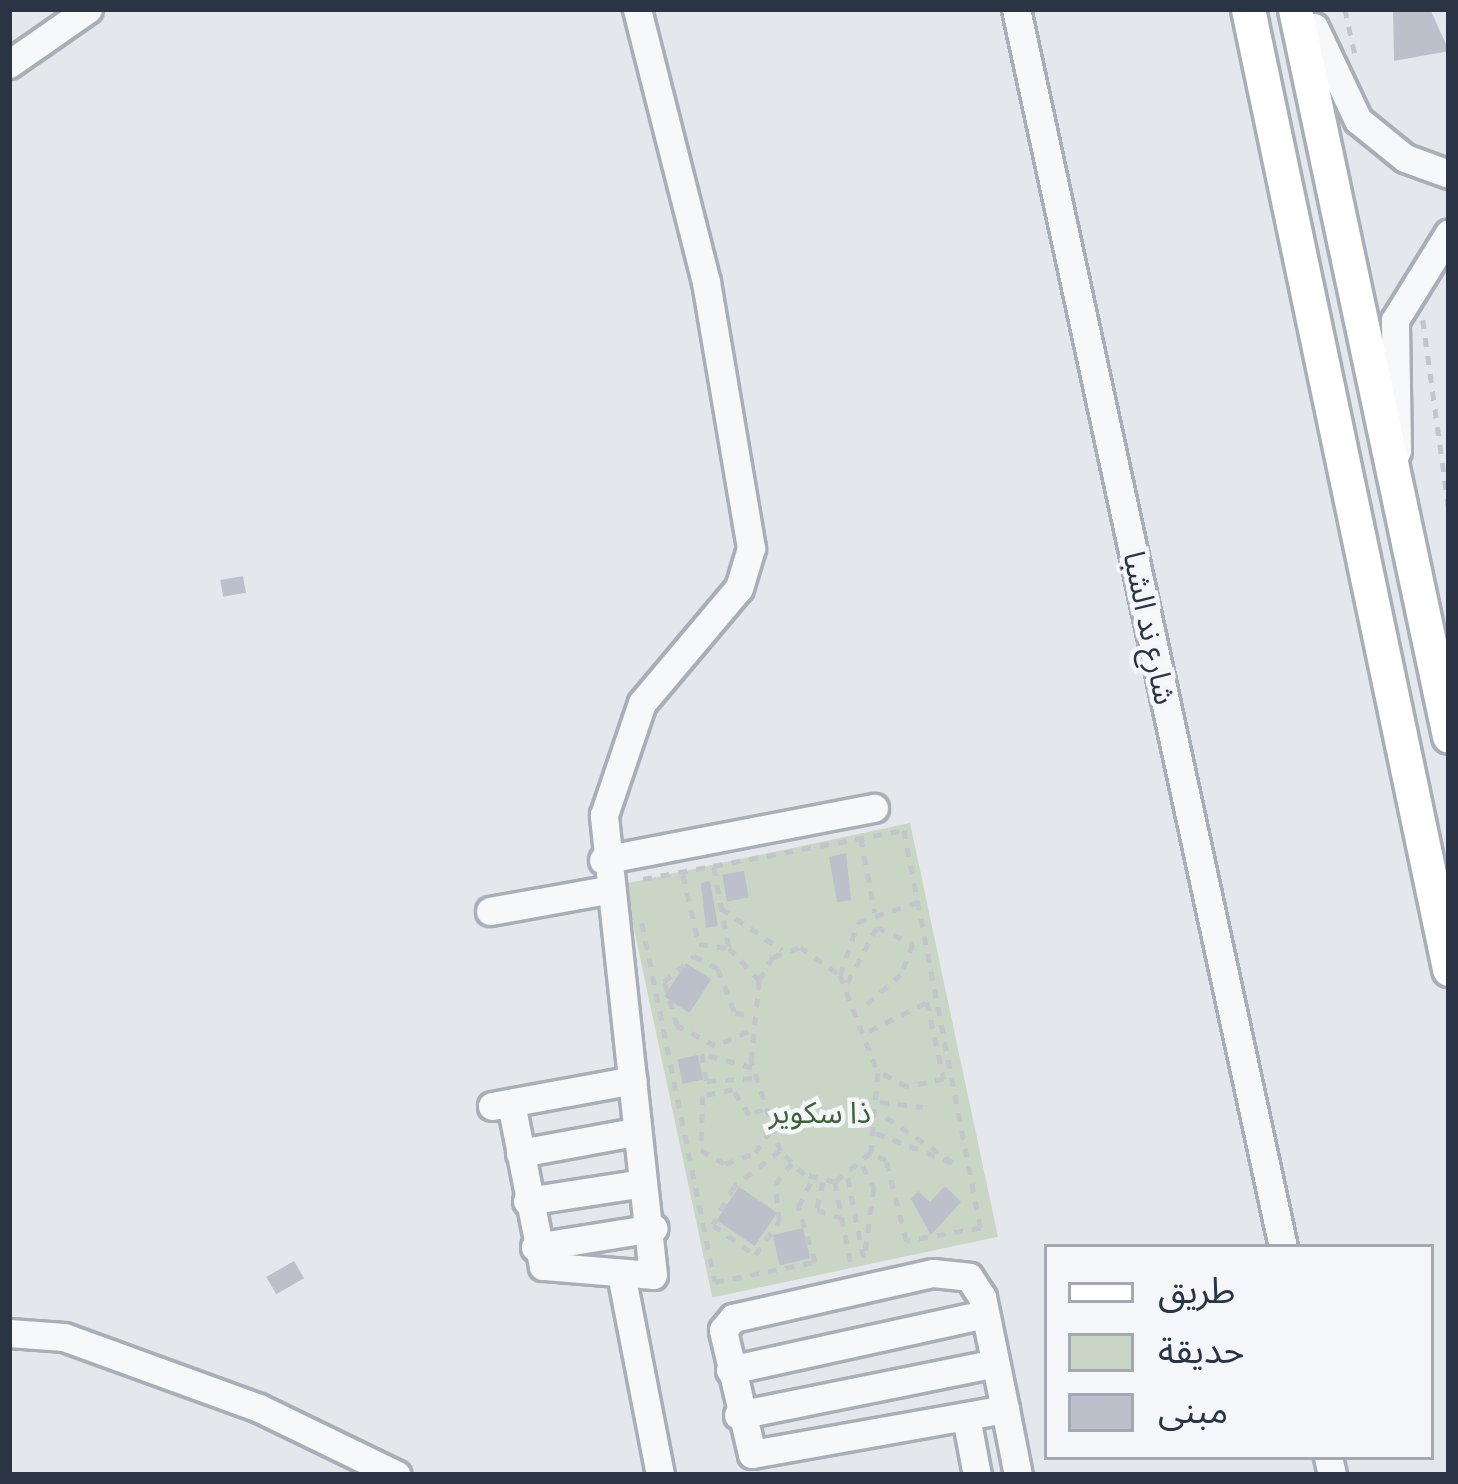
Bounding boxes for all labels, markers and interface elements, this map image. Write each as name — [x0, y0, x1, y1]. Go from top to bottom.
street label: شارع ند الشبا — [1115, 548, 1183, 708]
park label: ذا سكوير — [769, 1095, 871, 1131]
legend — [1044, 1244, 1434, 1460]
text: طريق — [1158, 1269, 1235, 1313]
text: حديقة — [1158, 1329, 1244, 1373]
text: مبنى — [1158, 1389, 1228, 1433]

